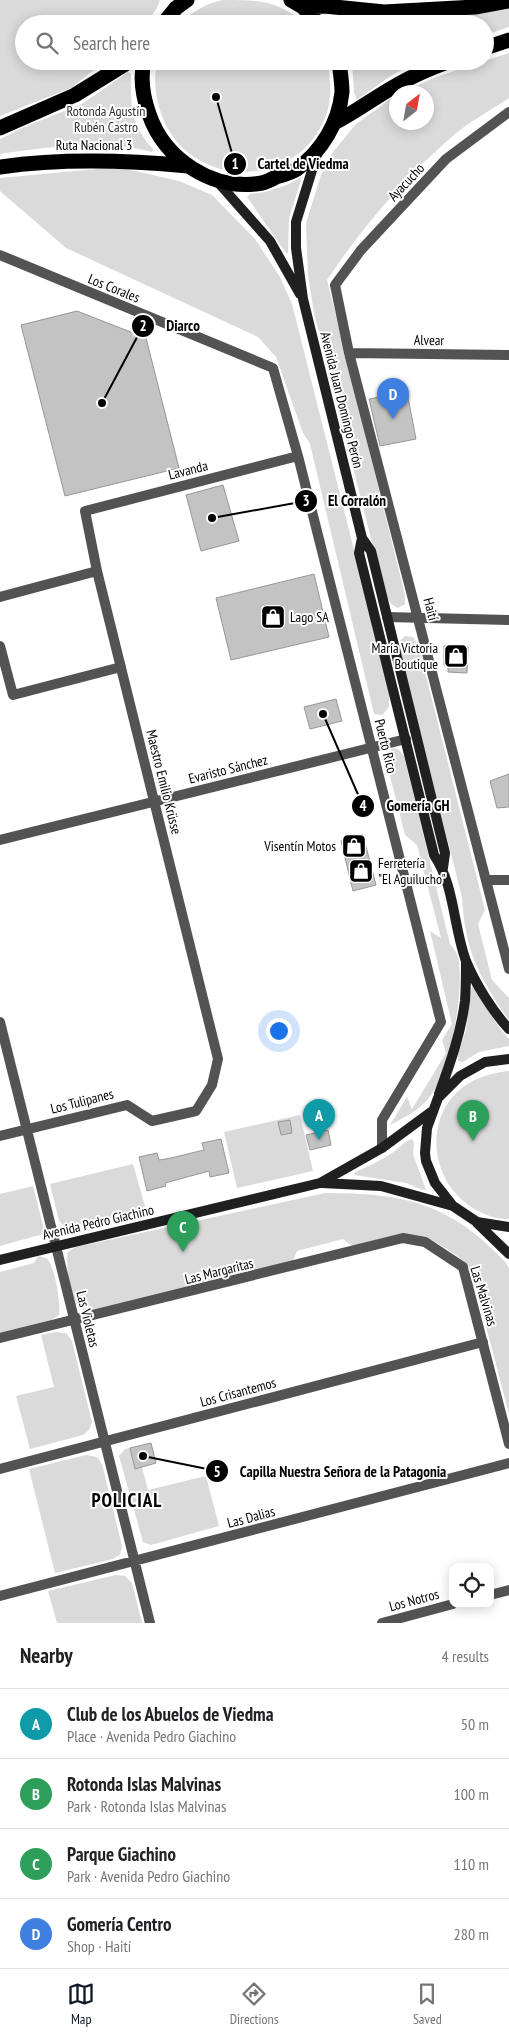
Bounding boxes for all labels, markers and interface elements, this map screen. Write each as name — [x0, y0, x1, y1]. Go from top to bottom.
search box — [15, 15, 494, 70]
icon: search — [33, 29, 61, 57]
text: Search here — [73, 31, 150, 55]
north arrow — [389, 85, 434, 130]
park label: Rotonda Agustín Rubén Castro — [67, 102, 145, 136]
street label: Ruta Nacional 3 — [56, 136, 132, 154]
callout: Cartel de Viedma — [222, 149, 359, 179]
text: 1 — [231, 154, 239, 173]
text: Cartel de Viedma — [257, 154, 349, 173]
street label: Ayacucho — [384, 159, 428, 205]
street label: Los Corales — [85, 269, 143, 307]
callout: Diarco — [131, 311, 209, 341]
text: 2 — [139, 316, 147, 335]
text: Diarco — [166, 316, 200, 335]
street label: Avenida Juan Domingo Perón — [316, 330, 368, 470]
street label: Alvear — [414, 331, 445, 349]
pin: D — [377, 378, 409, 419]
street label: Lavanda — [166, 456, 210, 484]
callout: El Corralón — [293, 486, 397, 516]
text: 3 — [302, 491, 310, 510]
text: El Corralón — [328, 491, 386, 510]
street label: Haití — [419, 596, 443, 622]
shop icon: Lago SA — [260, 604, 286, 630]
place label: Lago SA — [290, 608, 329, 626]
place label: María Victoria Boutique — [372, 639, 438, 673]
shop icon: María Victoria Boutique — [443, 643, 469, 669]
street label: Puerto Rico — [371, 717, 401, 775]
street label: Maestro Emilio Krüsse — [142, 728, 186, 836]
street label: Evaristo Sánchez — [187, 750, 269, 788]
callout: Gomería GH — [351, 791, 459, 821]
text: 4 — [359, 796, 367, 815]
text: Gomería GH — [387, 796, 449, 815]
shop icon: Visentín Motos — [341, 833, 367, 859]
place label: Visentín Motos — [263, 837, 336, 855]
place label: Ferretería "El Aguilucho" — [378, 854, 445, 888]
shop icon: Ferretería "El Aguilucho" — [348, 858, 374, 884]
your location — [266, 1018, 292, 1044]
street label: Los Tulipanes — [49, 1084, 116, 1118]
pin: A — [303, 1099, 335, 1140]
pin: B — [457, 1100, 489, 1141]
street label: Avenida Pedro Giachino — [41, 1200, 155, 1244]
pin: C — [167, 1211, 199, 1252]
street label: Las Margaritas — [183, 1254, 255, 1288]
street label: Las Malvinas — [466, 1264, 502, 1328]
street label: Las Violetas — [72, 1289, 104, 1349]
street label: Los Crisantemos — [198, 1373, 278, 1411]
callout: Capilla Nuestra Señora de la Patagonia — [204, 1456, 456, 1486]
text: 5 — [213, 1462, 221, 1481]
text: Capilla Nuestra Señora de la Patagonia — [240, 1462, 446, 1481]
district label: POLICIAL — [92, 1488, 162, 1512]
street label: Las Dalias — [225, 1502, 277, 1532]
map controls — [449, 1563, 494, 1608]
button: locate — [449, 1563, 494, 1608]
street label: Los Notros — [387, 1585, 441, 1615]
text: Nearby — [20, 1642, 73, 1669]
text: 4 results — [442, 1646, 489, 1666]
text: Club de los Abuelos de Viedma — [67, 1702, 274, 1726]
text: A — [32, 1714, 40, 1734]
text: 50 m — [461, 1714, 489, 1734]
text: Place · Avenida Pedro Giachino — [67, 1726, 236, 1746]
text: Rotonda Islas Malvinas — [67, 1772, 221, 1796]
text: B — [32, 1784, 40, 1804]
text: 100 m — [454, 1784, 489, 1804]
text: Park · Rotonda Islas Malvinas — [67, 1796, 226, 1816]
text: Parque Giachino — [67, 1842, 176, 1866]
text: C — [32, 1854, 40, 1874]
text: 110 m — [454, 1854, 489, 1874]
text: Park · Avenida Pedro Giachino — [67, 1866, 230, 1886]
text: Gomería Centro — [67, 1912, 171, 1936]
text: D — [32, 1924, 40, 1944]
text: 280 m — [454, 1924, 489, 1944]
text: Shop · Haití — [67, 1936, 131, 1956]
tab: Map — [67, 1980, 95, 2028]
tab: Directions — [230, 1980, 278, 2028]
tab: Saved — [413, 1980, 442, 2028]

